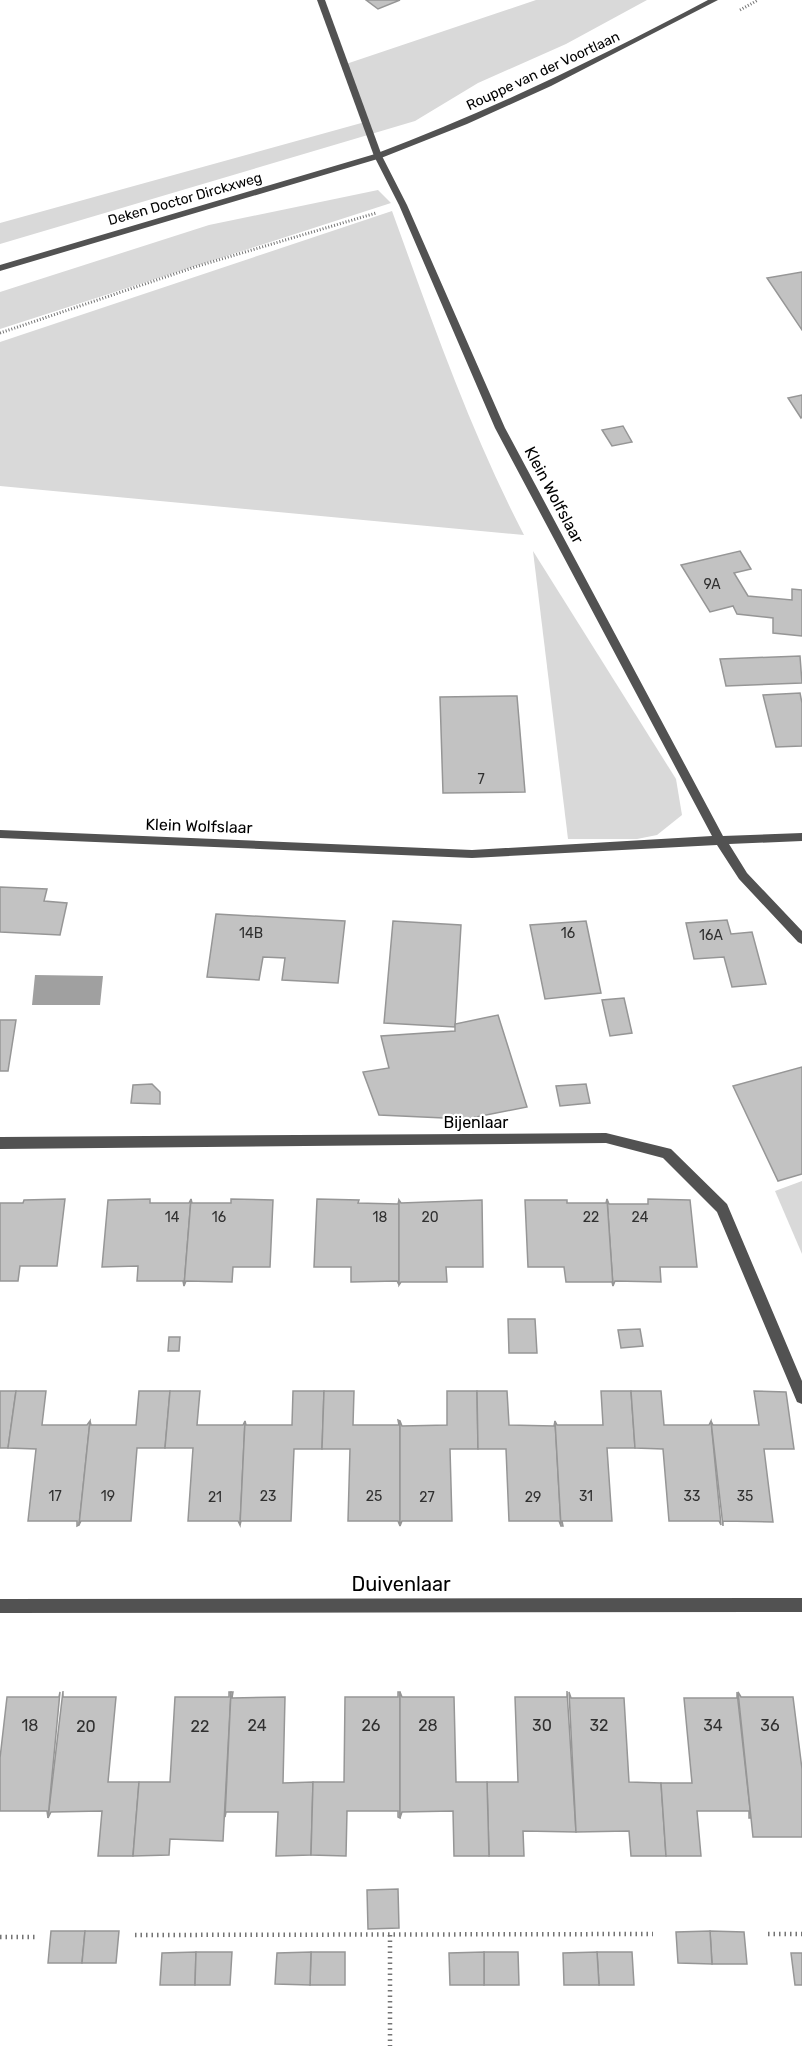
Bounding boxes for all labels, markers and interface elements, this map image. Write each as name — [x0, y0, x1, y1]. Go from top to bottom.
street label: Rouppe van der Voortlaan — [464, 28, 622, 114]
street label: Deken Doctor Dirckxweg — [106, 169, 264, 229]
street label: Klein Wolfslaar — [520, 443, 588, 547]
house number: 9A — [703, 576, 721, 593]
house number: 7 — [477, 771, 485, 788]
street label: Klein Wolfslaar — [145, 815, 253, 837]
house number: 14B — [239, 925, 263, 942]
house number: 16 — [561, 925, 575, 942]
house number: 16A — [699, 927, 724, 944]
street label: Bijenlaar — [444, 1113, 508, 1132]
house number: 14 — [165, 1209, 180, 1226]
house number: 16 — [212, 1209, 226, 1226]
house number: 18 — [373, 1209, 388, 1226]
house number: 20 — [421, 1209, 439, 1226]
house number: 22 — [583, 1209, 599, 1226]
house number: 24 — [632, 1209, 649, 1226]
house number: 17 — [48, 1488, 62, 1505]
house number: 19 — [101, 1488, 115, 1505]
house number: 23 — [260, 1488, 276, 1505]
house number: 25 — [366, 1488, 382, 1505]
house number: 31 — [579, 1488, 593, 1505]
house number: 33 — [684, 1488, 700, 1505]
house number: 35 — [737, 1488, 753, 1505]
house number: 21 — [208, 1489, 222, 1506]
house number: 27 — [419, 1489, 435, 1506]
house number: 29 — [525, 1489, 541, 1506]
street label: Duivenlaar — [351, 1572, 451, 1596]
house number: 18 — [21, 1716, 39, 1735]
house number: 24 — [247, 1716, 267, 1735]
house number: 26 — [361, 1716, 381, 1735]
house number: 28 — [418, 1716, 438, 1735]
house number: 30 — [532, 1716, 552, 1735]
house number: 32 — [589, 1716, 609, 1735]
house number: 34 — [703, 1716, 723, 1735]
house number: 36 — [760, 1716, 780, 1735]
house number: 20 — [76, 1717, 96, 1736]
house number: 22 — [191, 1717, 209, 1736]

